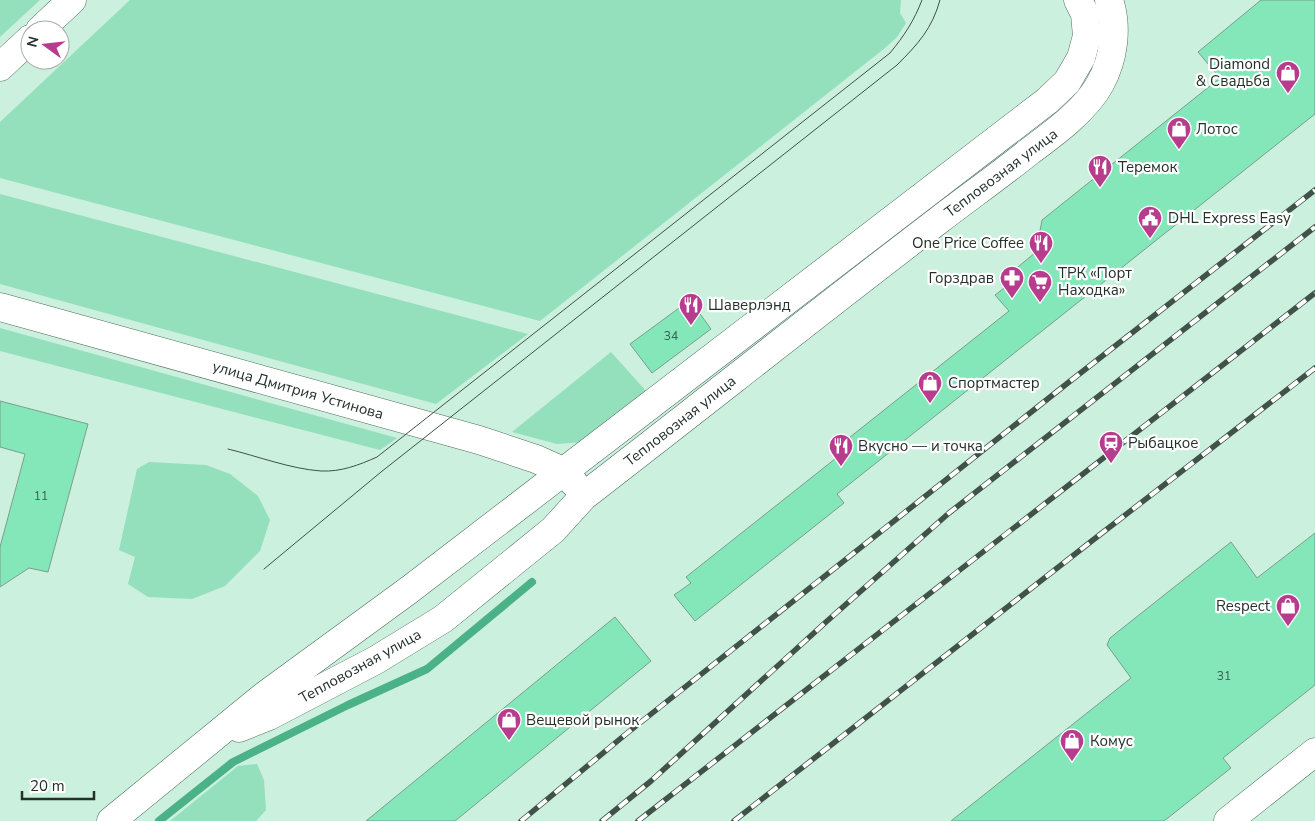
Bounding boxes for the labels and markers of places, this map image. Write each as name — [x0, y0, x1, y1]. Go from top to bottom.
place label: Diamond & Свадьба — [1196, 54, 1270, 91]
shop icon: Diamond & Свадьба — [1275, 60, 1301, 94]
shop icon: Лотос — [1166, 116, 1192, 150]
place label: Лотос — [1196, 119, 1238, 139]
restaurant icon: Теремок — [1087, 154, 1113, 188]
place label: Теремок — [1118, 157, 1177, 177]
public building icon: DHL Express Easy — [1137, 205, 1163, 239]
place label: DHL Express Easy — [1168, 208, 1291, 228]
restaurant icon: One Price Coffee — [1028, 230, 1054, 264]
place label: One Price Coffee — [912, 233, 1024, 253]
place label: ТРК «Порт Находка» — [1058, 263, 1132, 300]
pharmacy icon: Горздрав — [999, 265, 1025, 299]
place label: Горздрав — [929, 268, 994, 288]
supermarket icon: ТРК «Порт Находка» — [1027, 269, 1053, 303]
restaurant icon: Шаверлэнд — [678, 292, 704, 326]
place label: Шаверлэнд — [708, 295, 791, 315]
shop icon: Спортмастер — [917, 370, 943, 404]
place label: Спортмастер — [948, 373, 1040, 393]
station icon: Рыбацкое — [1098, 430, 1124, 464]
restaurant icon: Вкусно — и точка — [828, 433, 854, 467]
place label: Рыбацкое — [1128, 433, 1198, 453]
place label: Вкусно — и точка — [858, 436, 983, 456]
shop icon: Respect — [1275, 593, 1301, 627]
place label: Respect — [1216, 596, 1271, 616]
shop icon: Вещевой рынок — [496, 707, 522, 741]
place label: Вещевой рынок — [526, 710, 639, 730]
shop icon: Комус — [1059, 728, 1085, 762]
place label: Комус — [1090, 731, 1133, 751]

